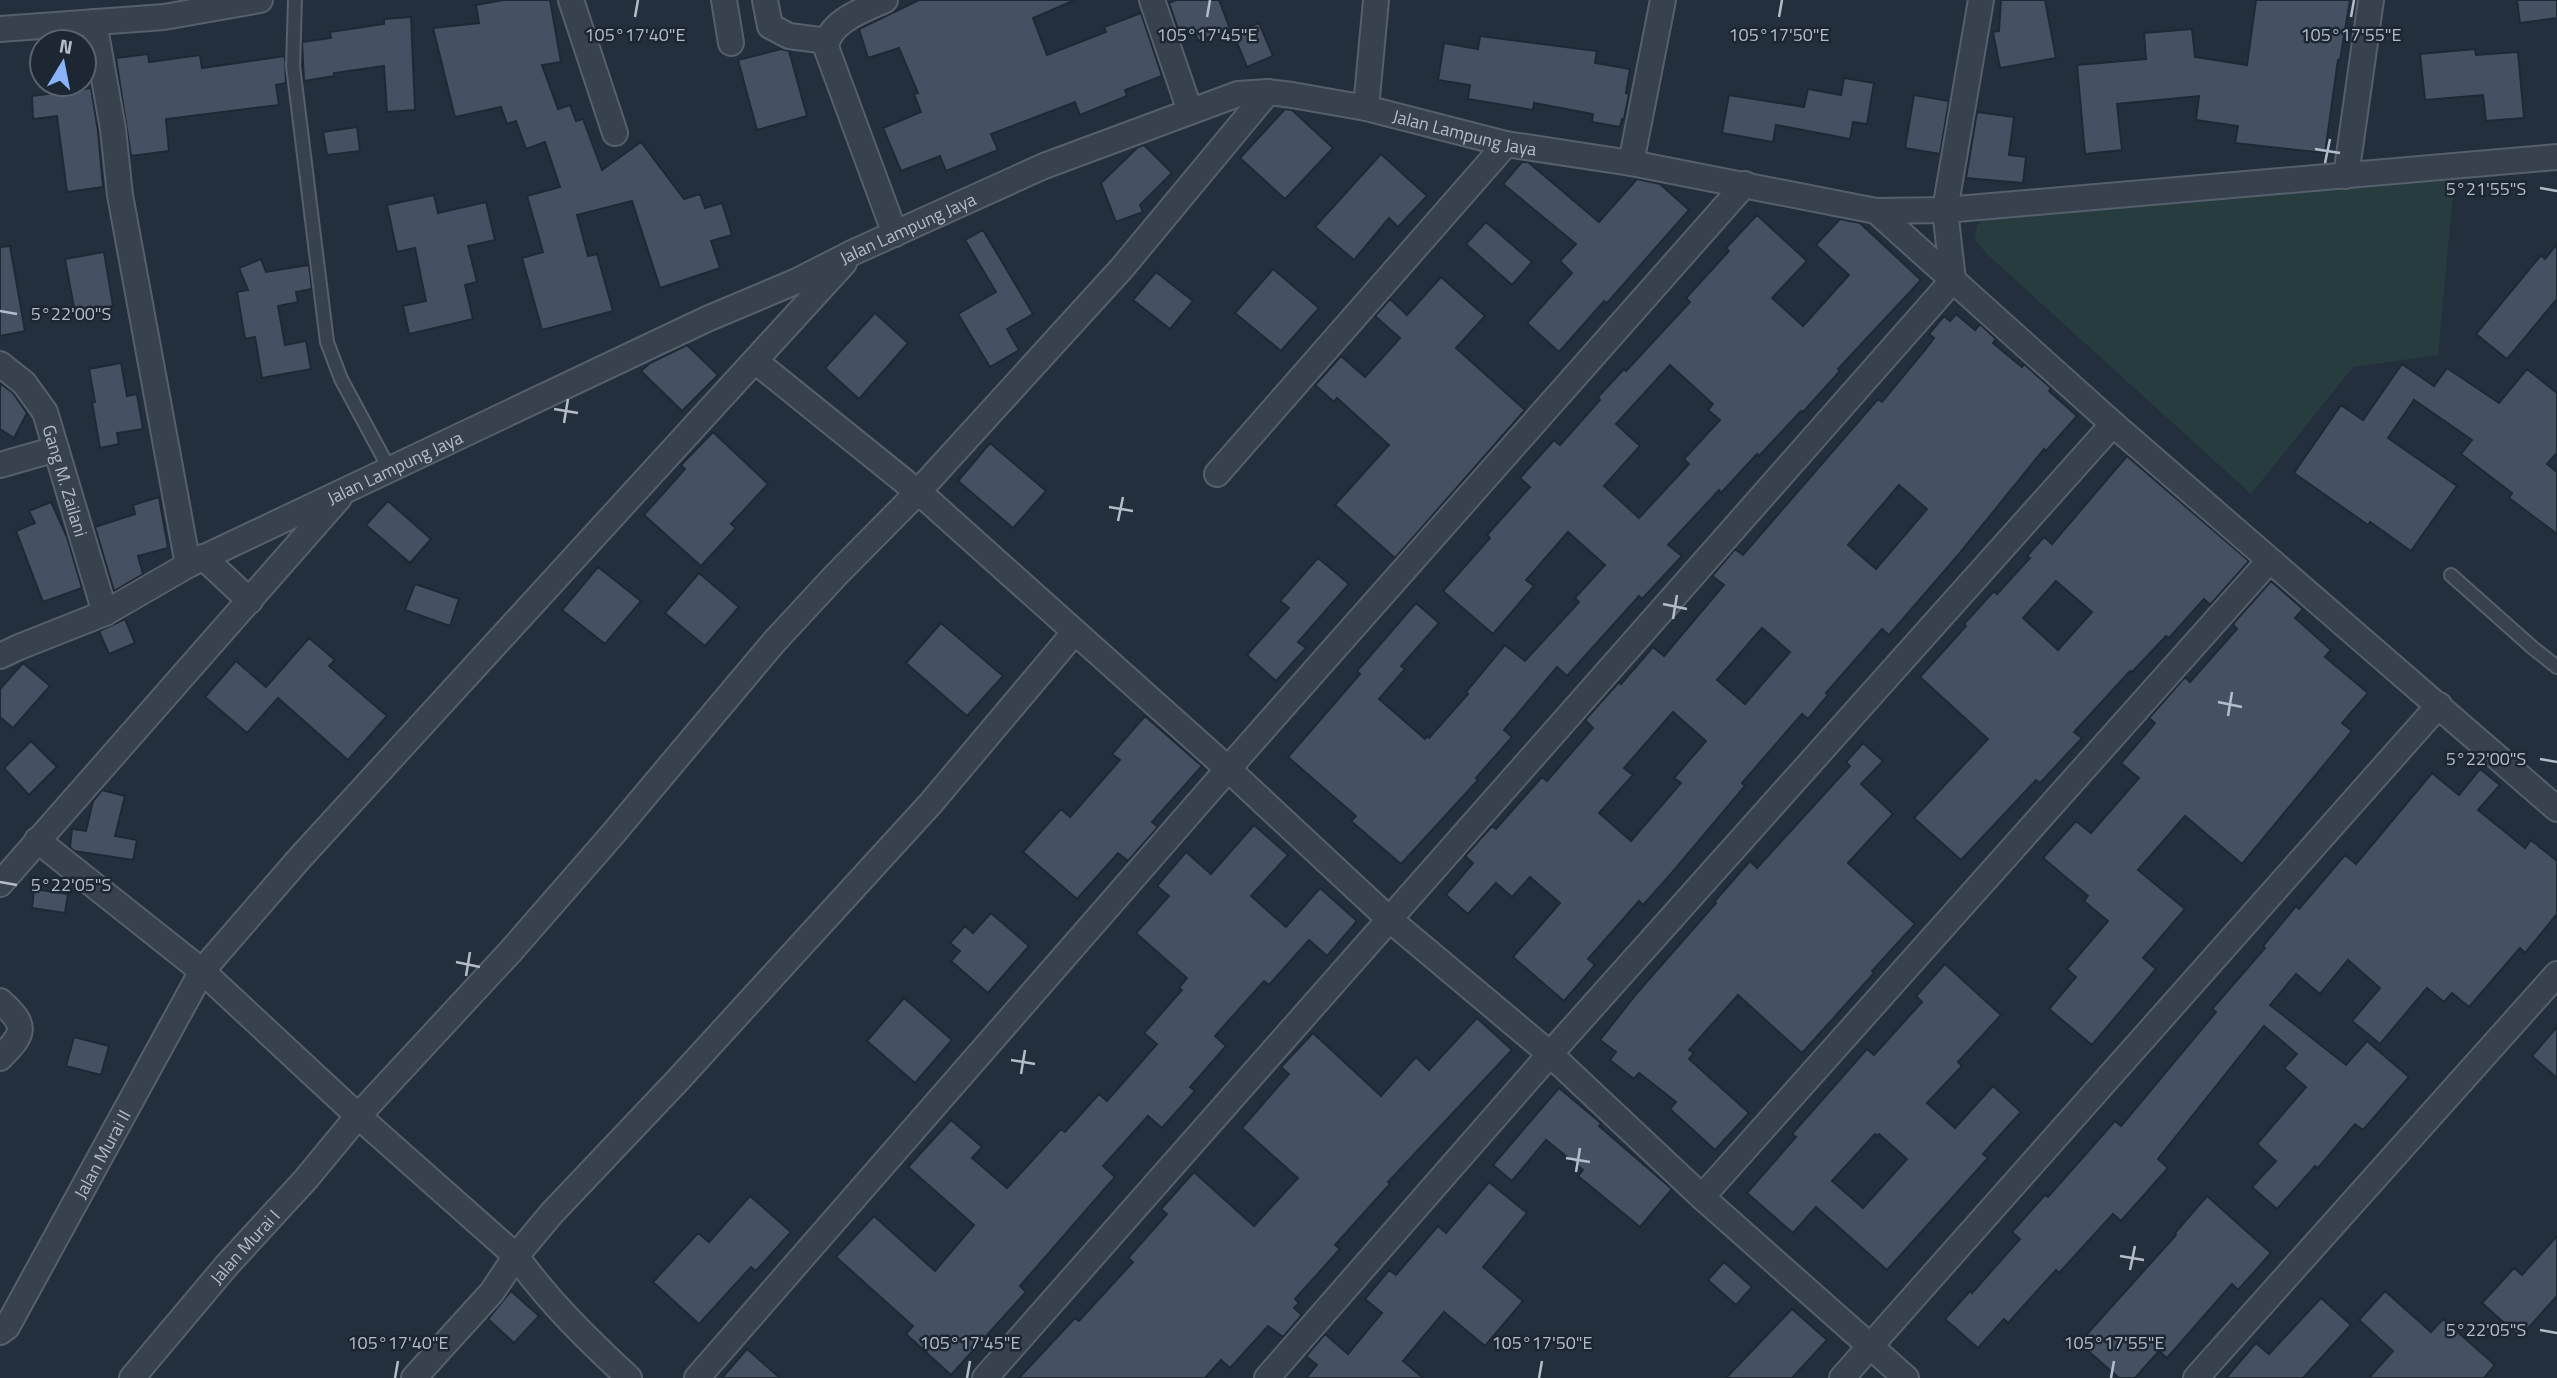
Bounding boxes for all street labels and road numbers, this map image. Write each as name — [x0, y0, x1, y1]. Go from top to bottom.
street label: Jalan Lampung Jaya — [1390, 102, 1539, 162]
street label: Jalan Lampung Jaya — [834, 185, 980, 271]
street label: Gang M. Zailani — [36, 421, 95, 540]
street label: Jalan Lampung Jaya — [322, 423, 467, 511]
street label: Jalan Murai II — [66, 1104, 137, 1203]
street label: Jalan Murai I — [203, 1203, 286, 1290]

